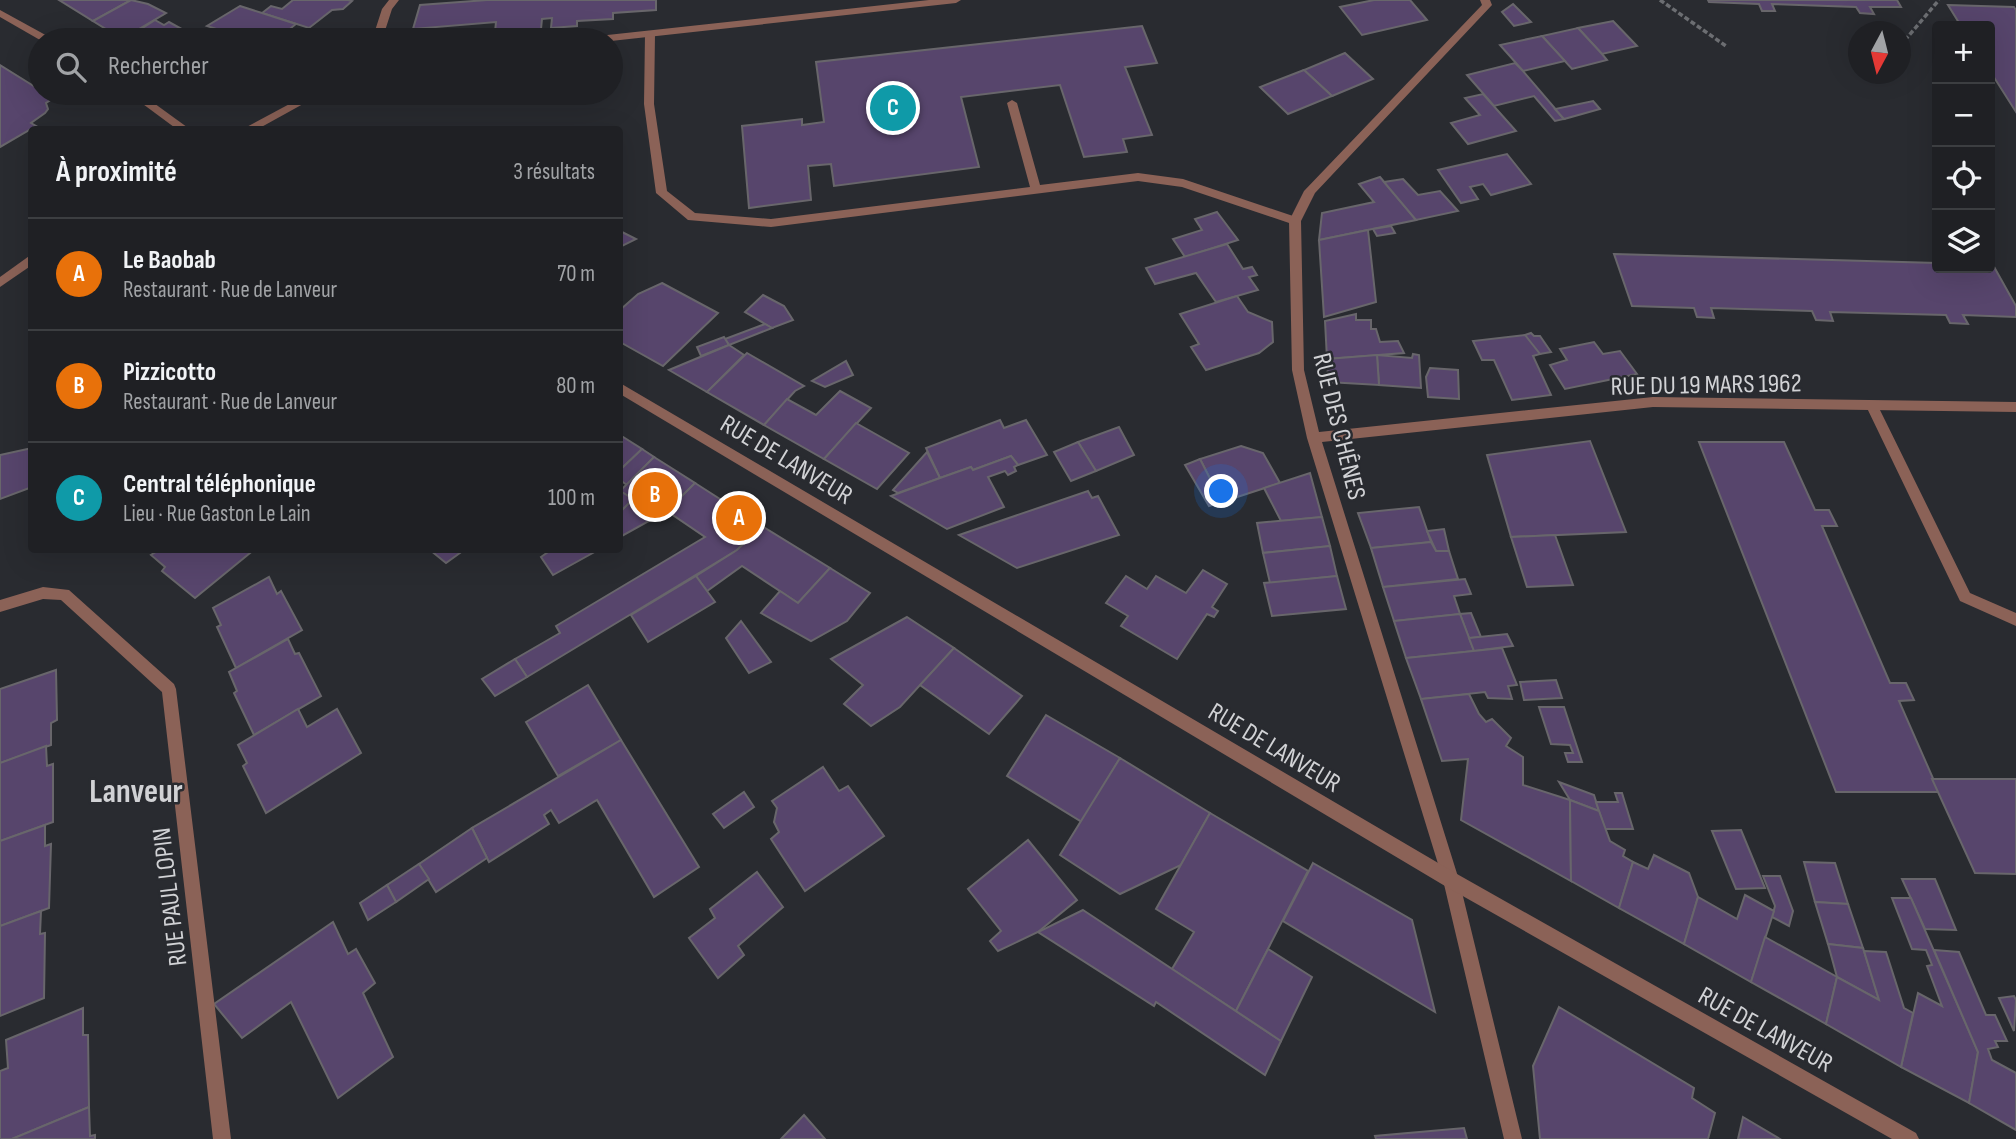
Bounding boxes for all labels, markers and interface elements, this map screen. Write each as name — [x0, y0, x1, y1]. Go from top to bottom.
north arrow — [1848, 21, 1911, 84]
map controls — [1932, 21, 1995, 273]
button: + — [1932, 21, 1995, 84]
search box — [28, 28, 623, 105]
icon: search — [52, 48, 90, 86]
text: Rechercher — [108, 51, 209, 82]
pin: C — [870, 82, 916, 134]
button: − — [1932, 84, 1995, 147]
button: locate — [1932, 147, 1995, 210]
text: À proximité — [56, 154, 177, 190]
text: 3 résultats — [513, 158, 595, 186]
button: layers — [1932, 210, 1995, 273]
text: Le Baobab — [123, 245, 216, 276]
text: A — [74, 260, 84, 288]
text: 70 m — [557, 260, 595, 288]
text: Restaurant · Rue de Lanveur — [123, 276, 337, 304]
street label: RUE DES CHÊNES — [1305, 350, 1372, 503]
text: Pizzicotto — [123, 357, 216, 388]
street label: RUE DU 19 MARS 1962 — [1610, 368, 1802, 403]
text: B — [74, 372, 84, 400]
text: 80 m — [556, 372, 595, 400]
text: Restaurant · Rue de Lanveur — [123, 388, 337, 416]
street label: RUE DE LANVEUR — [714, 409, 858, 512]
text: Central téléphonique — [123, 469, 316, 500]
pin: B — [632, 469, 678, 521]
your location — [1204, 474, 1238, 508]
text: C — [73, 484, 85, 512]
text: 100 m — [548, 484, 595, 512]
pin: A — [716, 492, 762, 544]
text: Lieu · Rue Gaston Le Lain — [123, 500, 311, 528]
street label: RUE DE LANVEUR — [1202, 697, 1346, 800]
district label: Lanveur — [89, 772, 183, 812]
street label: RUE PAUL LOPIN — [147, 826, 194, 968]
street label: RUE DE LANVEUR — [1693, 981, 1838, 1080]

